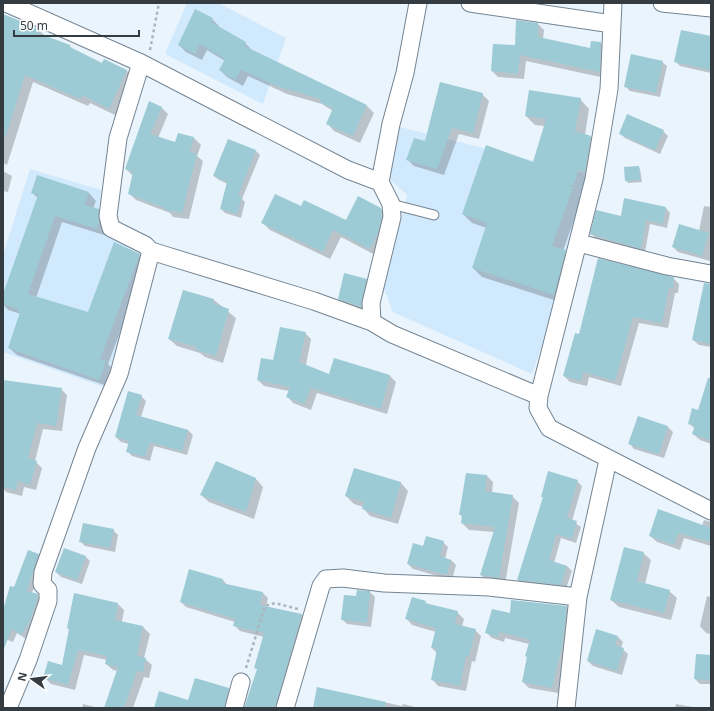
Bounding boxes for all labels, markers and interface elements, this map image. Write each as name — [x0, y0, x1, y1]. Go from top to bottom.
scale bar — [14, 12, 139, 38]
text: 50 m — [20, 17, 48, 34]
north arrow — [12, 659, 52, 699]
text: N — [13, 670, 30, 683]

